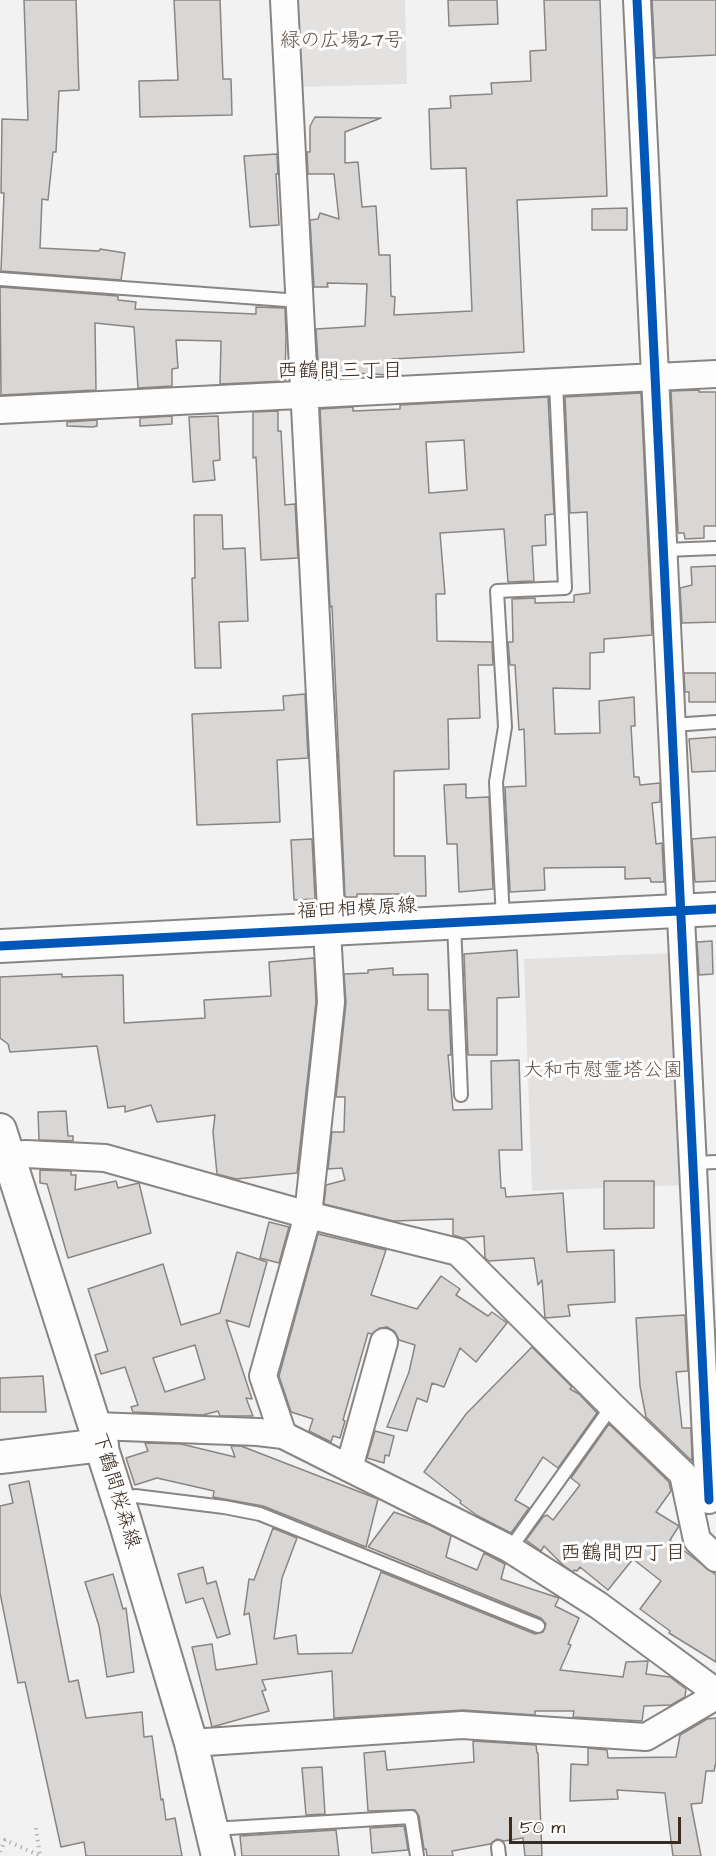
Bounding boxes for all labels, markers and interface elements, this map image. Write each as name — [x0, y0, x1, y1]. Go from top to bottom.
park label: 緑の広場27号 — [280, 30, 404, 54]
district label: 西鶴間三丁目 — [277, 360, 403, 386]
street label: 福田相模原線 — [296, 895, 418, 925]
park label: 大和市慰霊塔公園 — [523, 1060, 683, 1084]
street label: 下鶴間桜森線 — [86, 1430, 144, 1552]
district label: 西鶴間四丁目 — [560, 1542, 686, 1568]
scale bar — [512, 1805, 684, 1843]
text: 50 m — [520, 1815, 565, 1840]

